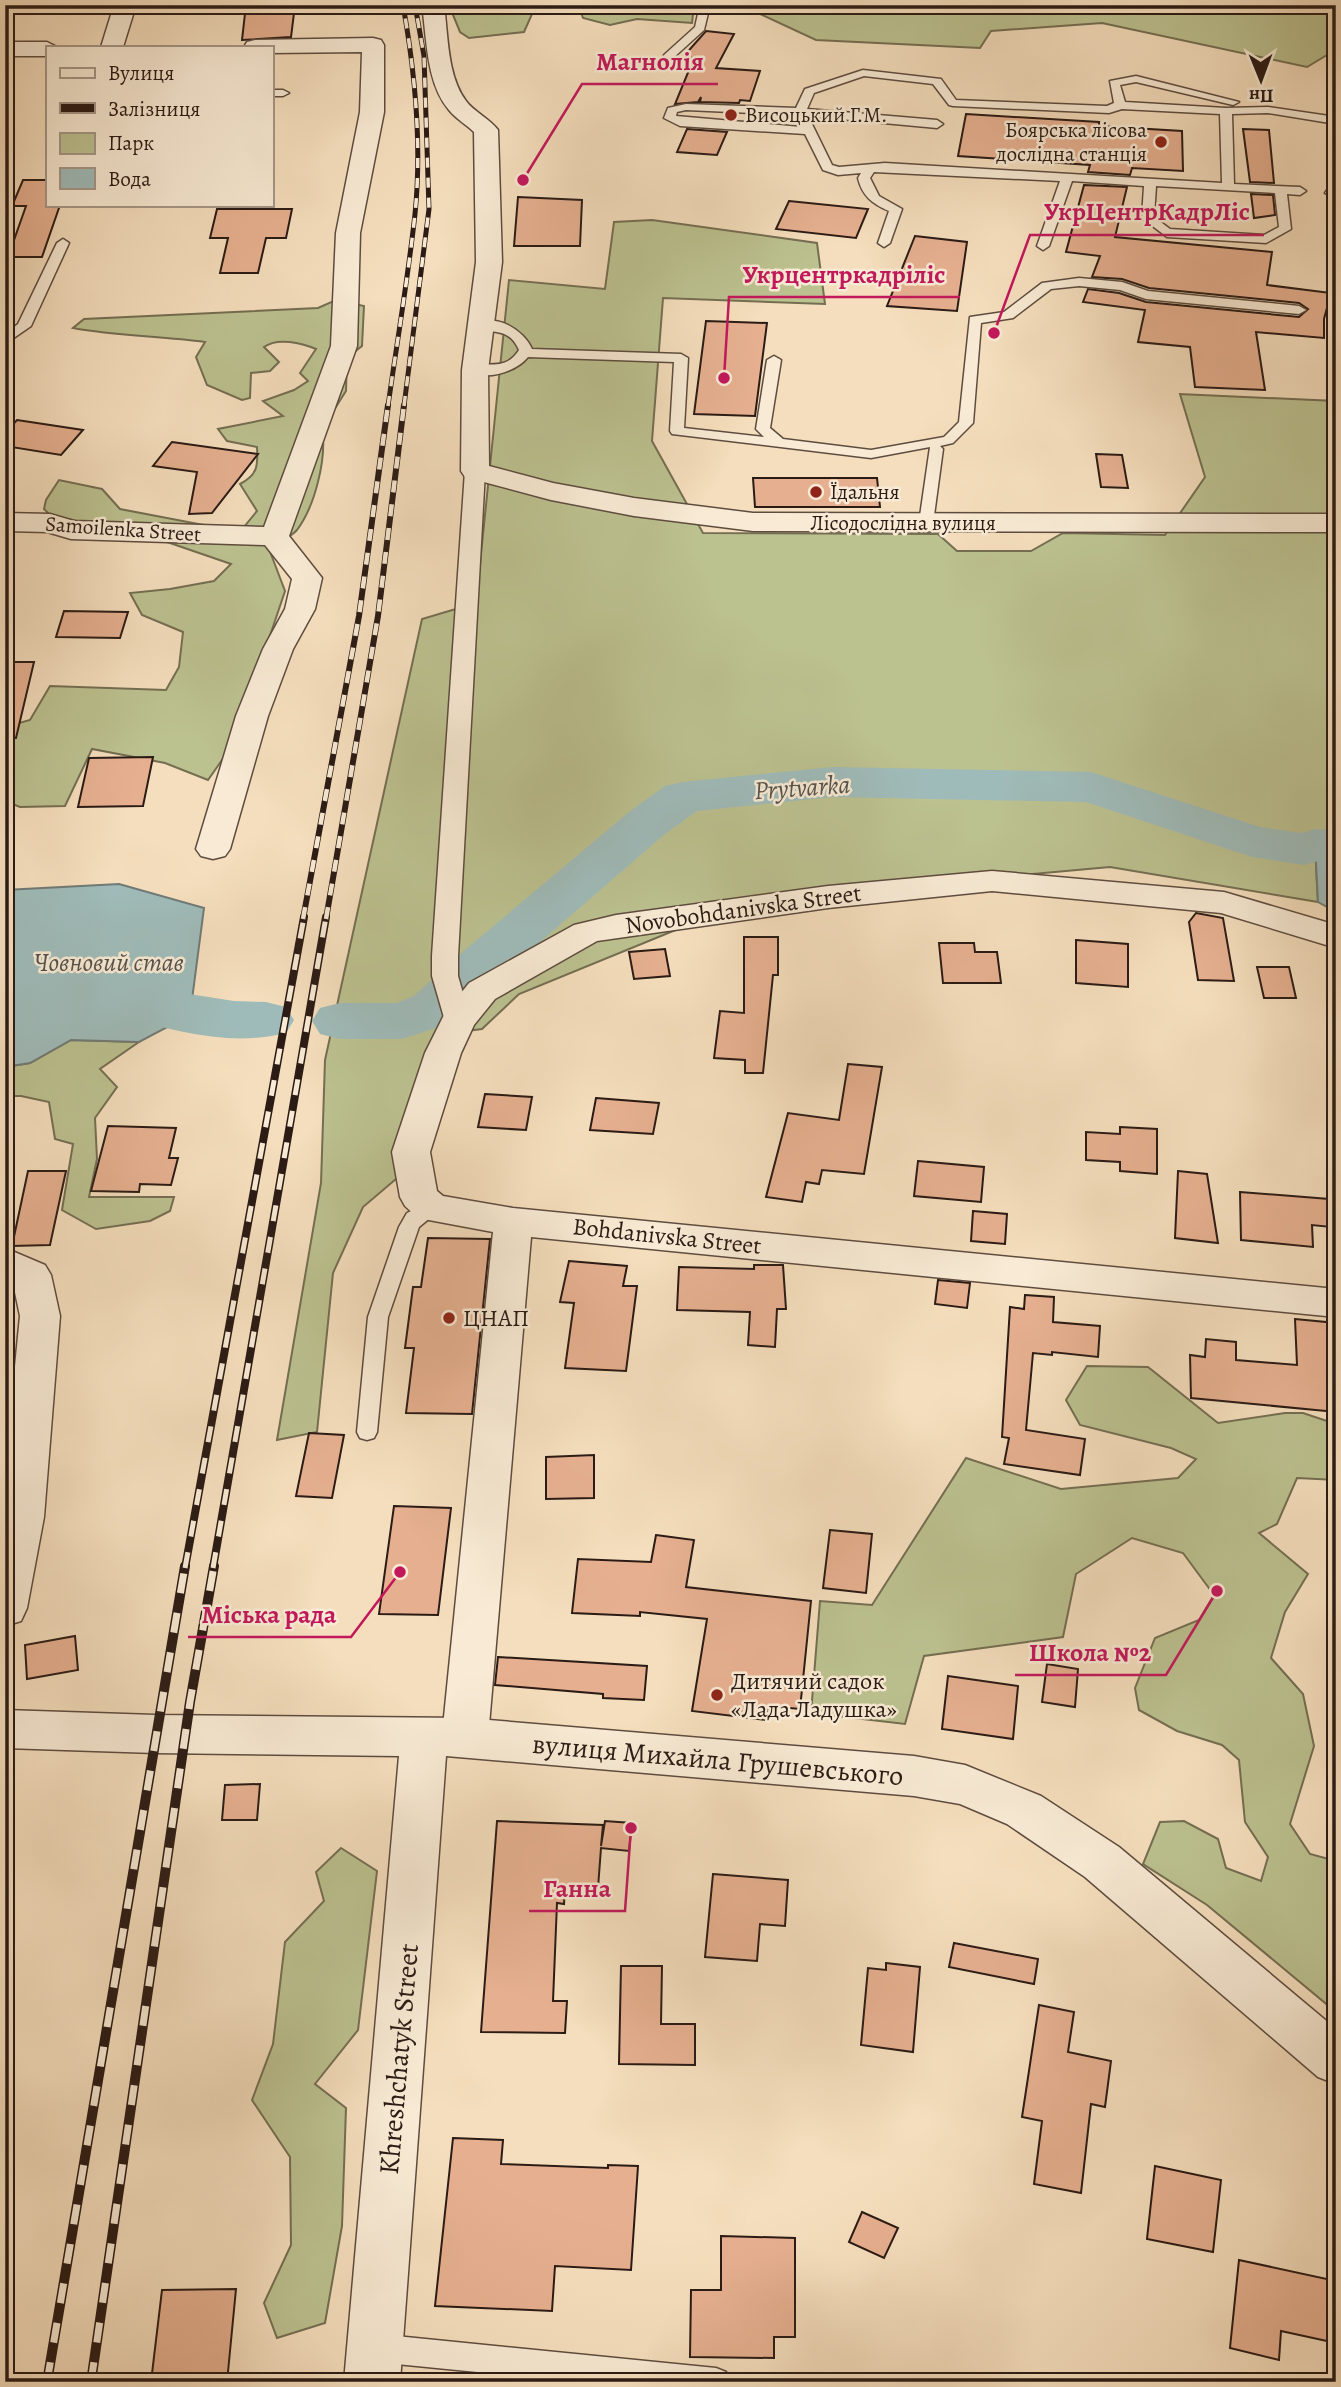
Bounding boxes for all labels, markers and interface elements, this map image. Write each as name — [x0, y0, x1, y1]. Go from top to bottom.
callout: Магнолія — [582, 37, 718, 84]
text: Магнолія — [596, 44, 704, 79]
legend — [46, 46, 273, 206]
north arrow — [1226, 46, 1296, 116]
text: Вулиця — [108, 59, 174, 87]
text: Пн — [1249, 83, 1274, 109]
text: Залізниця — [108, 95, 200, 123]
place label: Висоцький Г.М. — [745, 101, 887, 129]
marker: Висоцький Г.М. — [723, 107, 739, 123]
place label: Боярська лісова дослідна станція — [995, 116, 1147, 168]
text: Парк — [108, 129, 154, 157]
marker: Боярська лісова дослідна станція — [1153, 134, 1169, 150]
text: Вода — [108, 165, 151, 193]
callout: УкрЦентрКадрЛіс — [1030, 188, 1264, 235]
text: УкрЦентрКадрЛіс — [1044, 194, 1250, 229]
callout: Укрцентркадріліс — [729, 250, 960, 297]
text: Укрцентркадріліс — [743, 257, 945, 292]
place label: Їдальня — [830, 478, 900, 506]
marker: Їдальня — [808, 484, 824, 500]
street label: Лісодослідна вулиця — [810, 509, 996, 537]
street label: Samoilenka Street — [44, 510, 202, 548]
water label: Prytvarka — [753, 767, 851, 808]
street label: Novobohdanivska Street — [623, 877, 863, 941]
water label: Човновий став — [34, 945, 184, 980]
street label: Bohdanivska Street — [571, 1210, 763, 1262]
place label: ЦНАП — [463, 1302, 529, 1334]
marker: ЦНАП — [441, 1310, 457, 1326]
callout: Міська рада — [188, 1590, 351, 1637]
text: Міська рада — [202, 1597, 337, 1632]
callout: Школа №2 — [1015, 1628, 1166, 1675]
text: Школа №2 — [1029, 1635, 1152, 1670]
place label: Дитячий садок «Лада Ладушка» — [731, 1665, 897, 1725]
marker: Дитячий садок «Лада Ладушка» — [709, 1687, 725, 1703]
street label: вулиця Михайла Грушевського — [531, 1725, 905, 1795]
callout: Ганна — [529, 1864, 625, 1911]
text: Ганна — [543, 1871, 612, 1906]
street label: Khreshchatyk Street — [370, 1942, 428, 2176]

